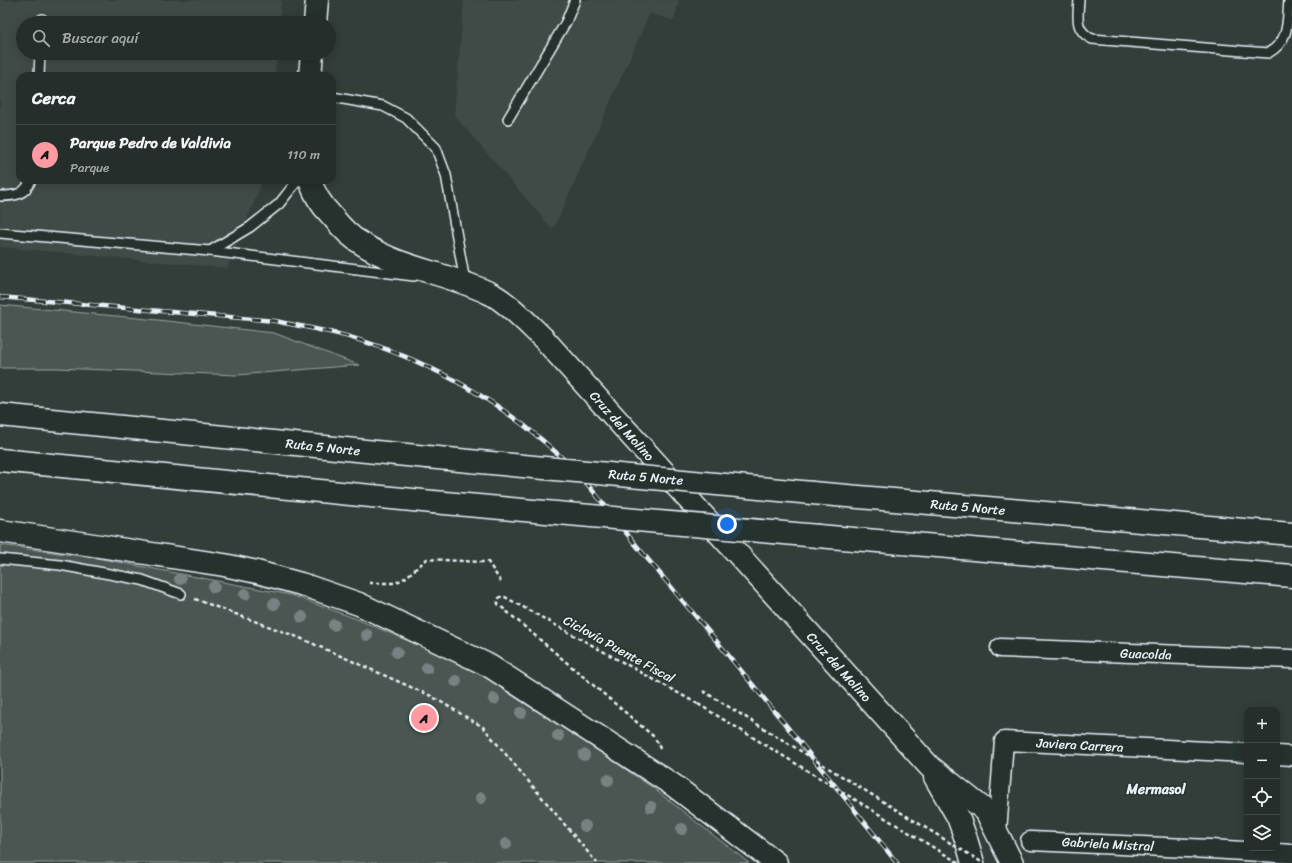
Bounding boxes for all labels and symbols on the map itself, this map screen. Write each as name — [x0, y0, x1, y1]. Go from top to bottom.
street label: Cruz del Molino — [584, 385, 660, 467]
street label: Ruta 5 Norte — [285, 432, 362, 462]
street label: Ruta 5 Norte — [608, 462, 685, 492]
street label: Ruta 5 Norte — [930, 492, 1007, 522]
your location — [717, 514, 737, 534]
street label: Ciclovía Puente Fiscal — [559, 609, 679, 689]
street label: Cruz del Molino — [801, 626, 877, 708]
street label: Guacolda — [1120, 642, 1173, 666]
pin: A — [411, 703, 437, 733]
street label: Javiera Carrera — [1035, 731, 1125, 759]
district label: Mermasol — [1126, 777, 1186, 802]
street label: Gabriela Mistral — [1061, 830, 1155, 858]

